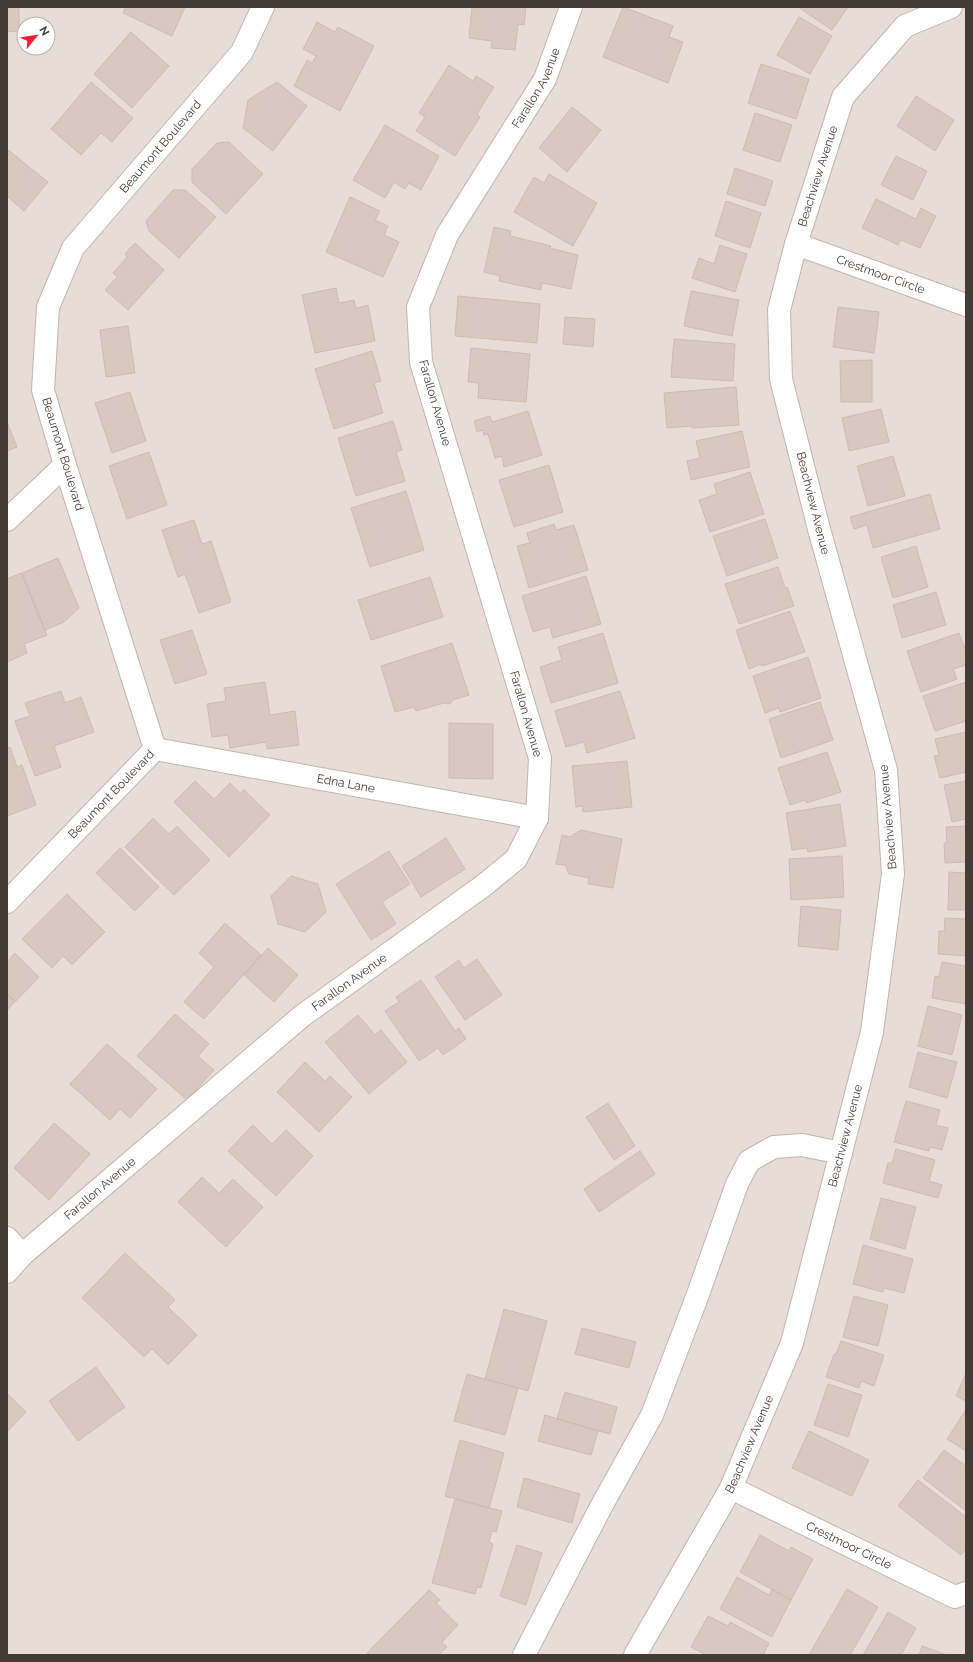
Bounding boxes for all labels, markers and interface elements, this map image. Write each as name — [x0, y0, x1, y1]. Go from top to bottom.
north arrow — [16, 16, 56, 56]
text: N — [36, 24, 52, 38]
street label: Farallon Avenue — [509, 46, 563, 130]
street label: Beaumont Boulevard — [117, 98, 204, 196]
street label: Beachview Avenue — [795, 124, 840, 228]
street label: Crestmoor Circle — [834, 252, 927, 297]
street label: Farallon Avenue — [416, 358, 454, 448]
street label: Beaumont Boulevard — [39, 396, 87, 512]
street label: Beachview Avenue — [793, 450, 833, 556]
street label: Farallon Avenue — [507, 669, 545, 759]
street label: Beaumont Boulevard — [65, 747, 157, 841]
street label: Beachview Avenue — [876, 764, 900, 870]
street label: Edna Lane — [316, 771, 376, 796]
street label: Farallon Avenue — [309, 950, 390, 1014]
street label: Beachview Avenue — [825, 1083, 865, 1188]
street label: Farallon Avenue — [61, 1154, 138, 1223]
street label: Beachview Avenue — [722, 1393, 776, 1496]
street label: Crestmoor Circle — [804, 1519, 894, 1572]

